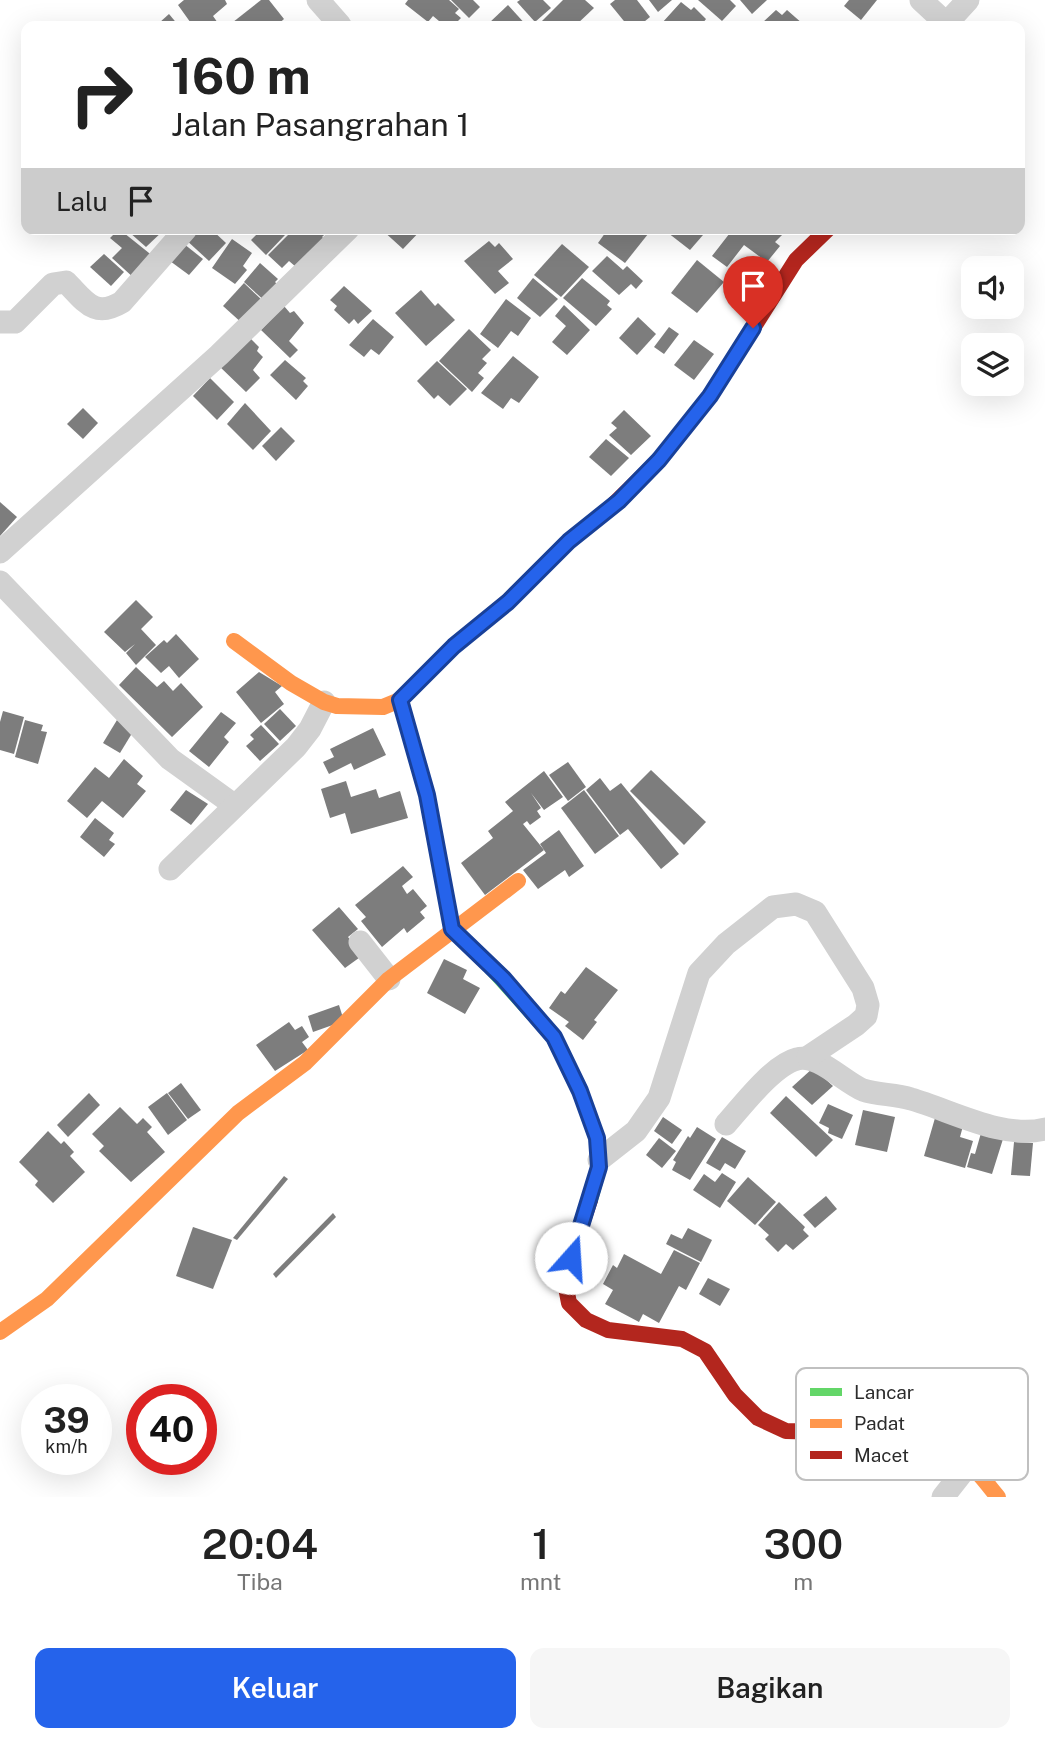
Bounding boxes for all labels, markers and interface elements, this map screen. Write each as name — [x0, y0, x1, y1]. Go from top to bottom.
text: 160 m — [171, 47, 311, 105]
icon: right — [56, 49, 147, 140]
text: Jalan Pasangrahan 1 — [171, 106, 470, 143]
icon: arrive — [122, 182, 160, 220]
text: Lalu — [56, 186, 108, 217]
pin — [723, 256, 783, 328]
map controls — [961, 256, 1024, 396]
button: sound — [961, 256, 1024, 319]
icon: arrive — [734, 267, 772, 305]
button: layers — [961, 333, 1024, 396]
position arrow — [534, 1221, 608, 1295]
legend — [796, 1368, 1028, 1480]
text: Lancar — [854, 1381, 914, 1403]
speed limit sign: 40 — [126, 1384, 217, 1475]
text: 39 — [43, 1400, 90, 1441]
text: Padat — [854, 1412, 905, 1434]
text: km/h — [45, 1436, 88, 1457]
text: Macet — [854, 1444, 909, 1466]
text: 20:04 — [202, 1519, 318, 1568]
text: 1 — [532, 1519, 550, 1568]
text: 300 — [763, 1519, 843, 1568]
text: Tiba — [237, 1568, 283, 1595]
text: mnt — [520, 1568, 562, 1595]
text: m — [793, 1568, 813, 1595]
button: Keluar — [35, 1648, 516, 1728]
button: Bagikan — [530, 1648, 1010, 1728]

